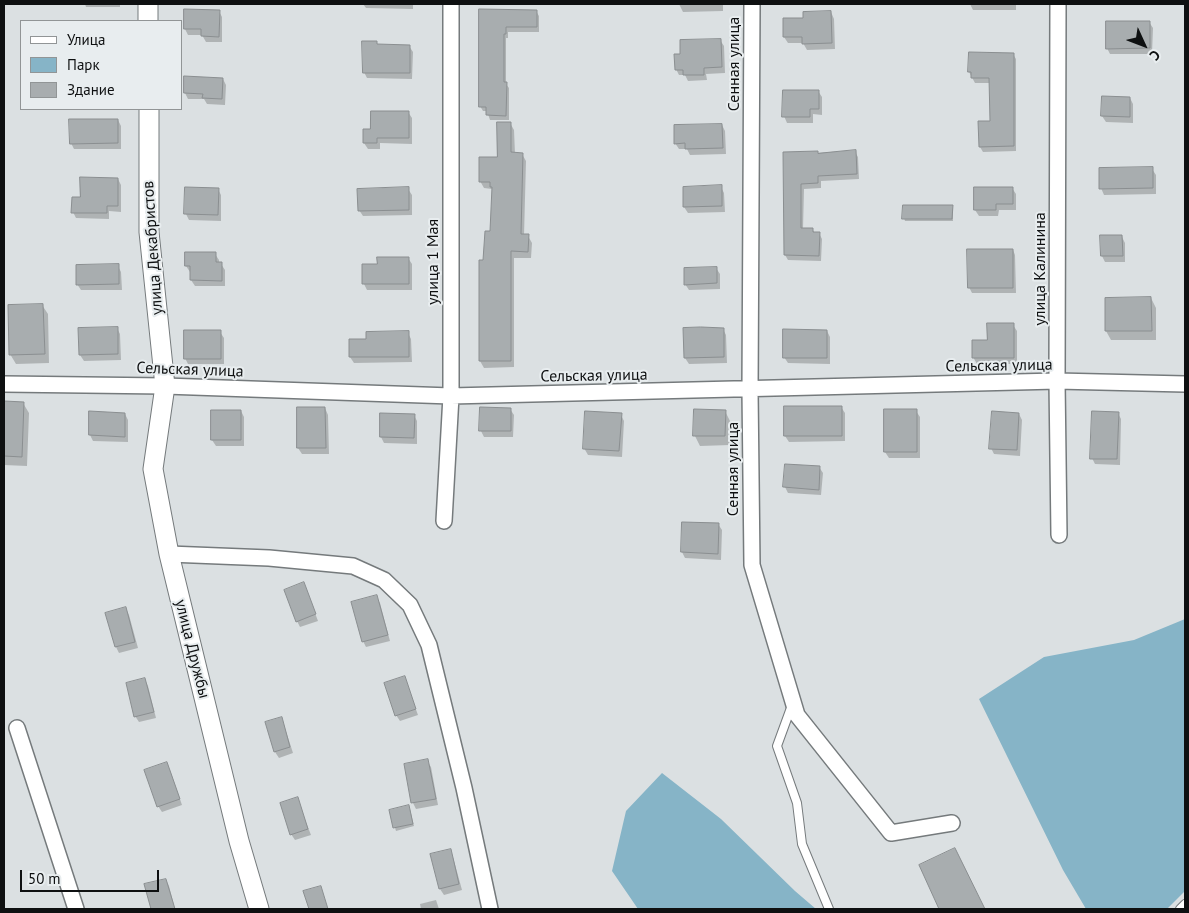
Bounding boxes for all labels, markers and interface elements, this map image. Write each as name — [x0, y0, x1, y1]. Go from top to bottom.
street label: Сенная улица — [724, 17, 744, 111]
legend — [20, 20, 182, 110]
north arrow — [1119, 20, 1169, 70]
text: Улица — [67, 30, 105, 49]
text: С — [1146, 46, 1164, 64]
text: Парк — [67, 55, 100, 74]
text: Здание — [67, 80, 115, 99]
street label: улица Декабристов — [139, 180, 167, 316]
street label: улица Калинина — [1030, 212, 1050, 326]
street label: улица 1 Мая — [423, 219, 443, 305]
street label: Сельская улица — [945, 355, 1053, 377]
street label: Сельская улица — [136, 359, 244, 381]
street label: Сельская улица — [540, 365, 648, 387]
street label: Сенная улица — [723, 422, 743, 516]
street label: улица Дружбы — [170, 598, 214, 700]
scale bar — [22, 860, 161, 892]
text: 50 m — [28, 869, 61, 888]

